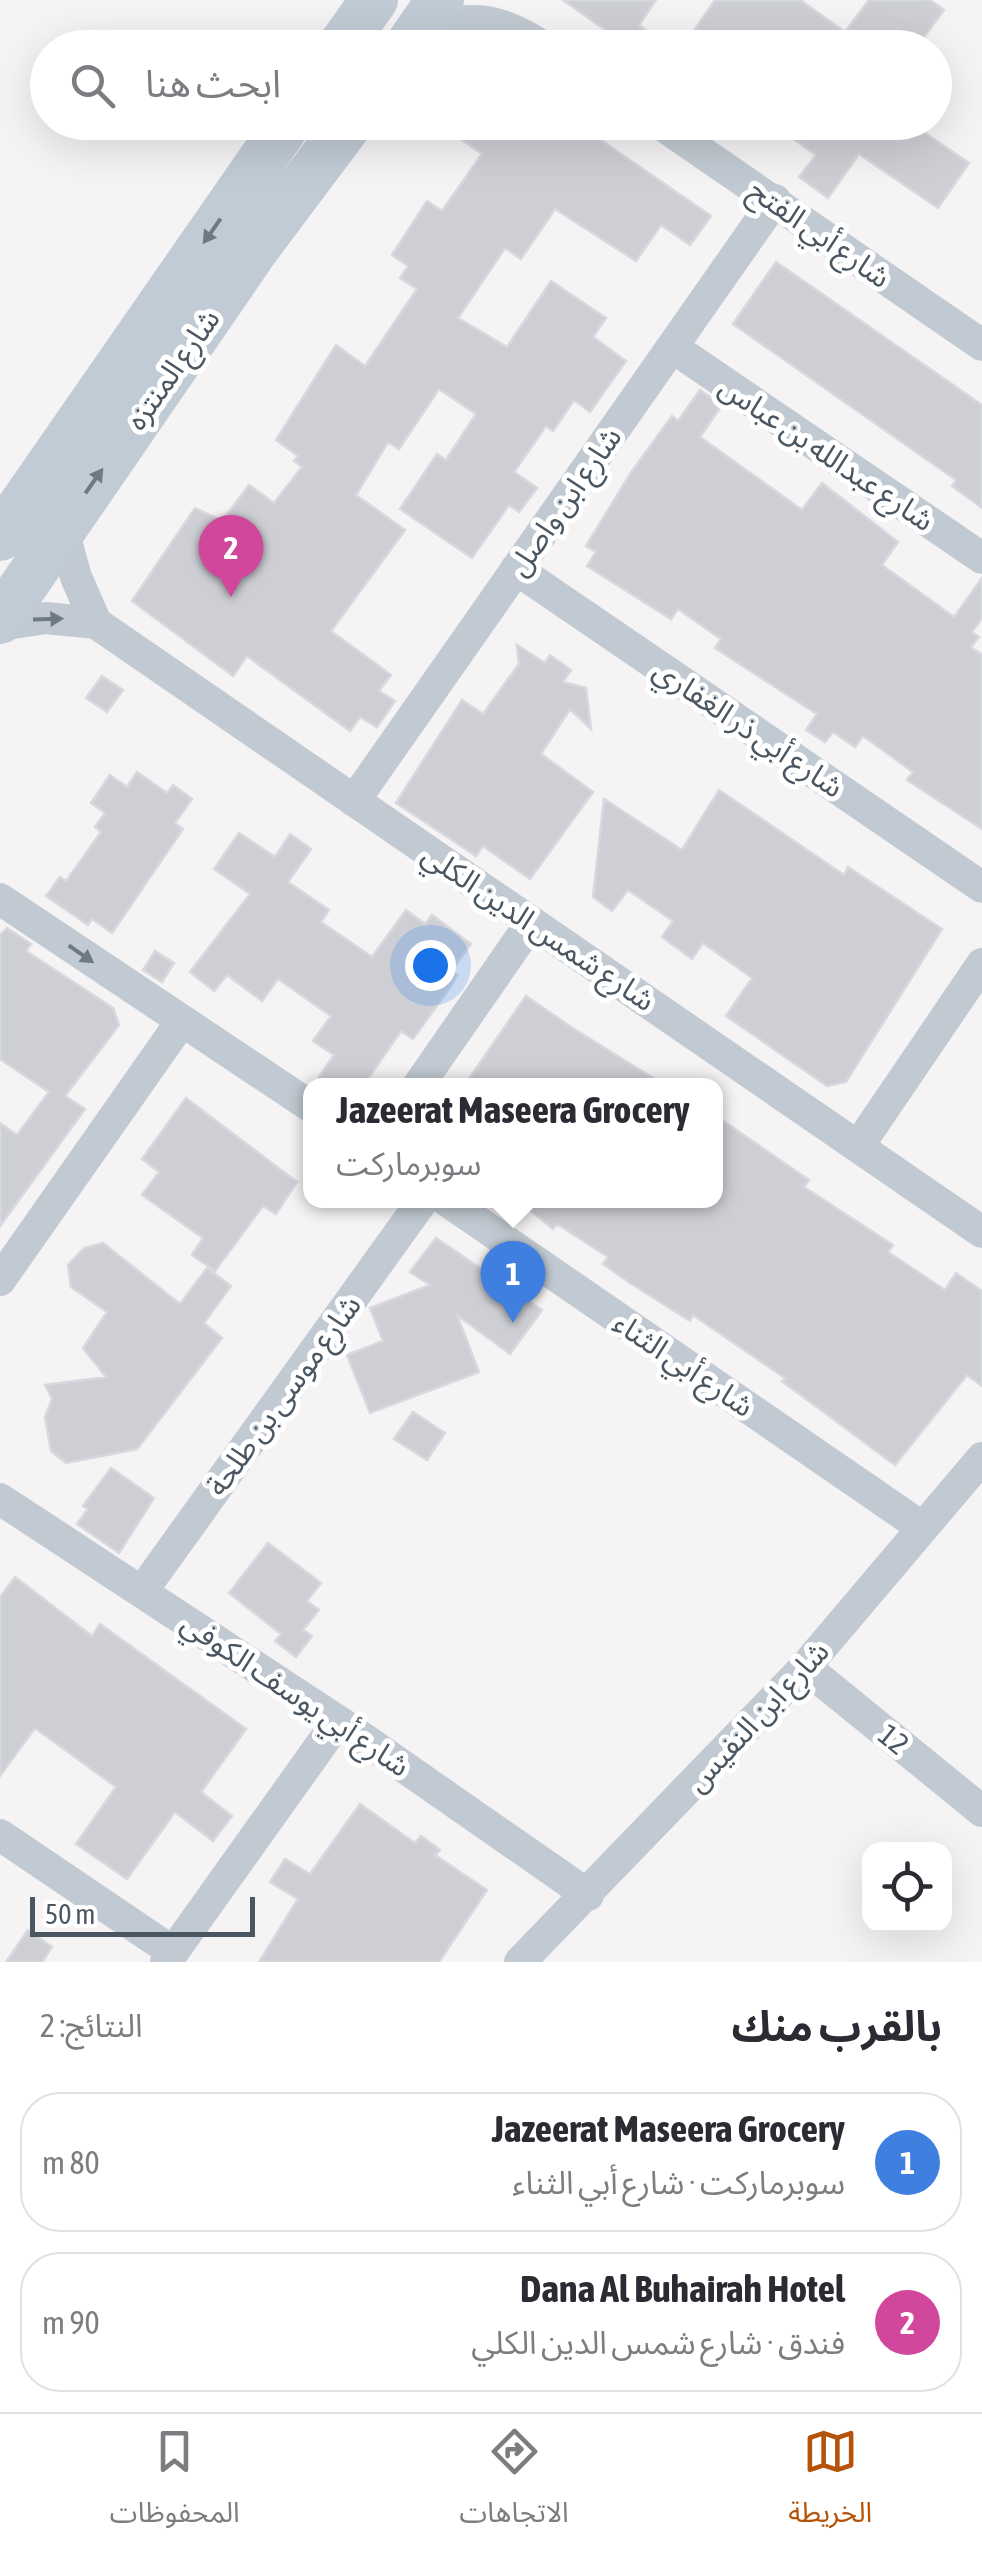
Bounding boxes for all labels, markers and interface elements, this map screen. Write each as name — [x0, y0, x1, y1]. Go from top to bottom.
search box — [30, 30, 952, 140]
icon: search — [65, 58, 120, 113]
text: ابحث هنا — [145, 62, 281, 105]
street label: شارع أبي الفتح — [739, 171, 898, 300]
one-way arrow — [203, 218, 222, 245]
street label: شارع المنتزه — [118, 302, 231, 439]
street label: شارع عبدالله بن عباس — [710, 369, 941, 542]
street label: شارع ابن واصل — [500, 420, 633, 585]
one-way arrow — [84, 468, 103, 495]
pin: 2 — [198, 514, 264, 597]
one-way arrow — [33, 610, 64, 626]
street label: شارع أبي ذر الغفاري — [644, 651, 851, 810]
street label: شارع شمس الدين الكلي — [413, 837, 662, 1023]
your location — [405, 940, 456, 991]
one-way arrow — [67, 943, 94, 963]
popup — [303, 1078, 723, 1208]
text: Jazeerat Maseera Grocery — [336, 1088, 690, 1131]
text: سوبرماركت — [336, 1145, 481, 1182]
pin: 1 — [480, 1240, 546, 1323]
street label: شارع موسى بن طلحة — [199, 1288, 372, 1505]
street label: شارع أبي الثناء — [604, 1304, 761, 1429]
street label: شارع أبي يوسف الكوفي — [172, 1604, 417, 1789]
street label: شارع ابن النفيس — [679, 1634, 840, 1802]
street label: 12 — [872, 1717, 916, 1761]
map controls — [862, 1842, 952, 1932]
button: locate — [862, 1842, 952, 1932]
scale bar — [30, 1892, 255, 1936]
text: 50 m — [45, 1898, 95, 1930]
text: بالقرب منك — [731, 2002, 942, 2050]
text: النتائج: 2 — [40, 2007, 143, 2044]
text: Jazeerat Maseera Grocery — [492, 2107, 845, 2150]
text: 80 m — [42, 2144, 100, 2181]
text: 1 — [900, 2144, 915, 2181]
text: سوبرماركت · شارع أبي الثناء — [512, 2164, 845, 2201]
text: Dana Al Buhairah Hotel — [520, 2267, 845, 2310]
text: 90 m — [42, 2304, 100, 2341]
text: 2 — [900, 2304, 915, 2341]
text: فندق · شارع شمس الدين الكلي — [471, 2324, 845, 2361]
tab: المحفوظات — [110, 2424, 240, 2543]
tab: الاتجاهات — [459, 2424, 569, 2543]
tab: الخريطة — [788, 2424, 872, 2543]

